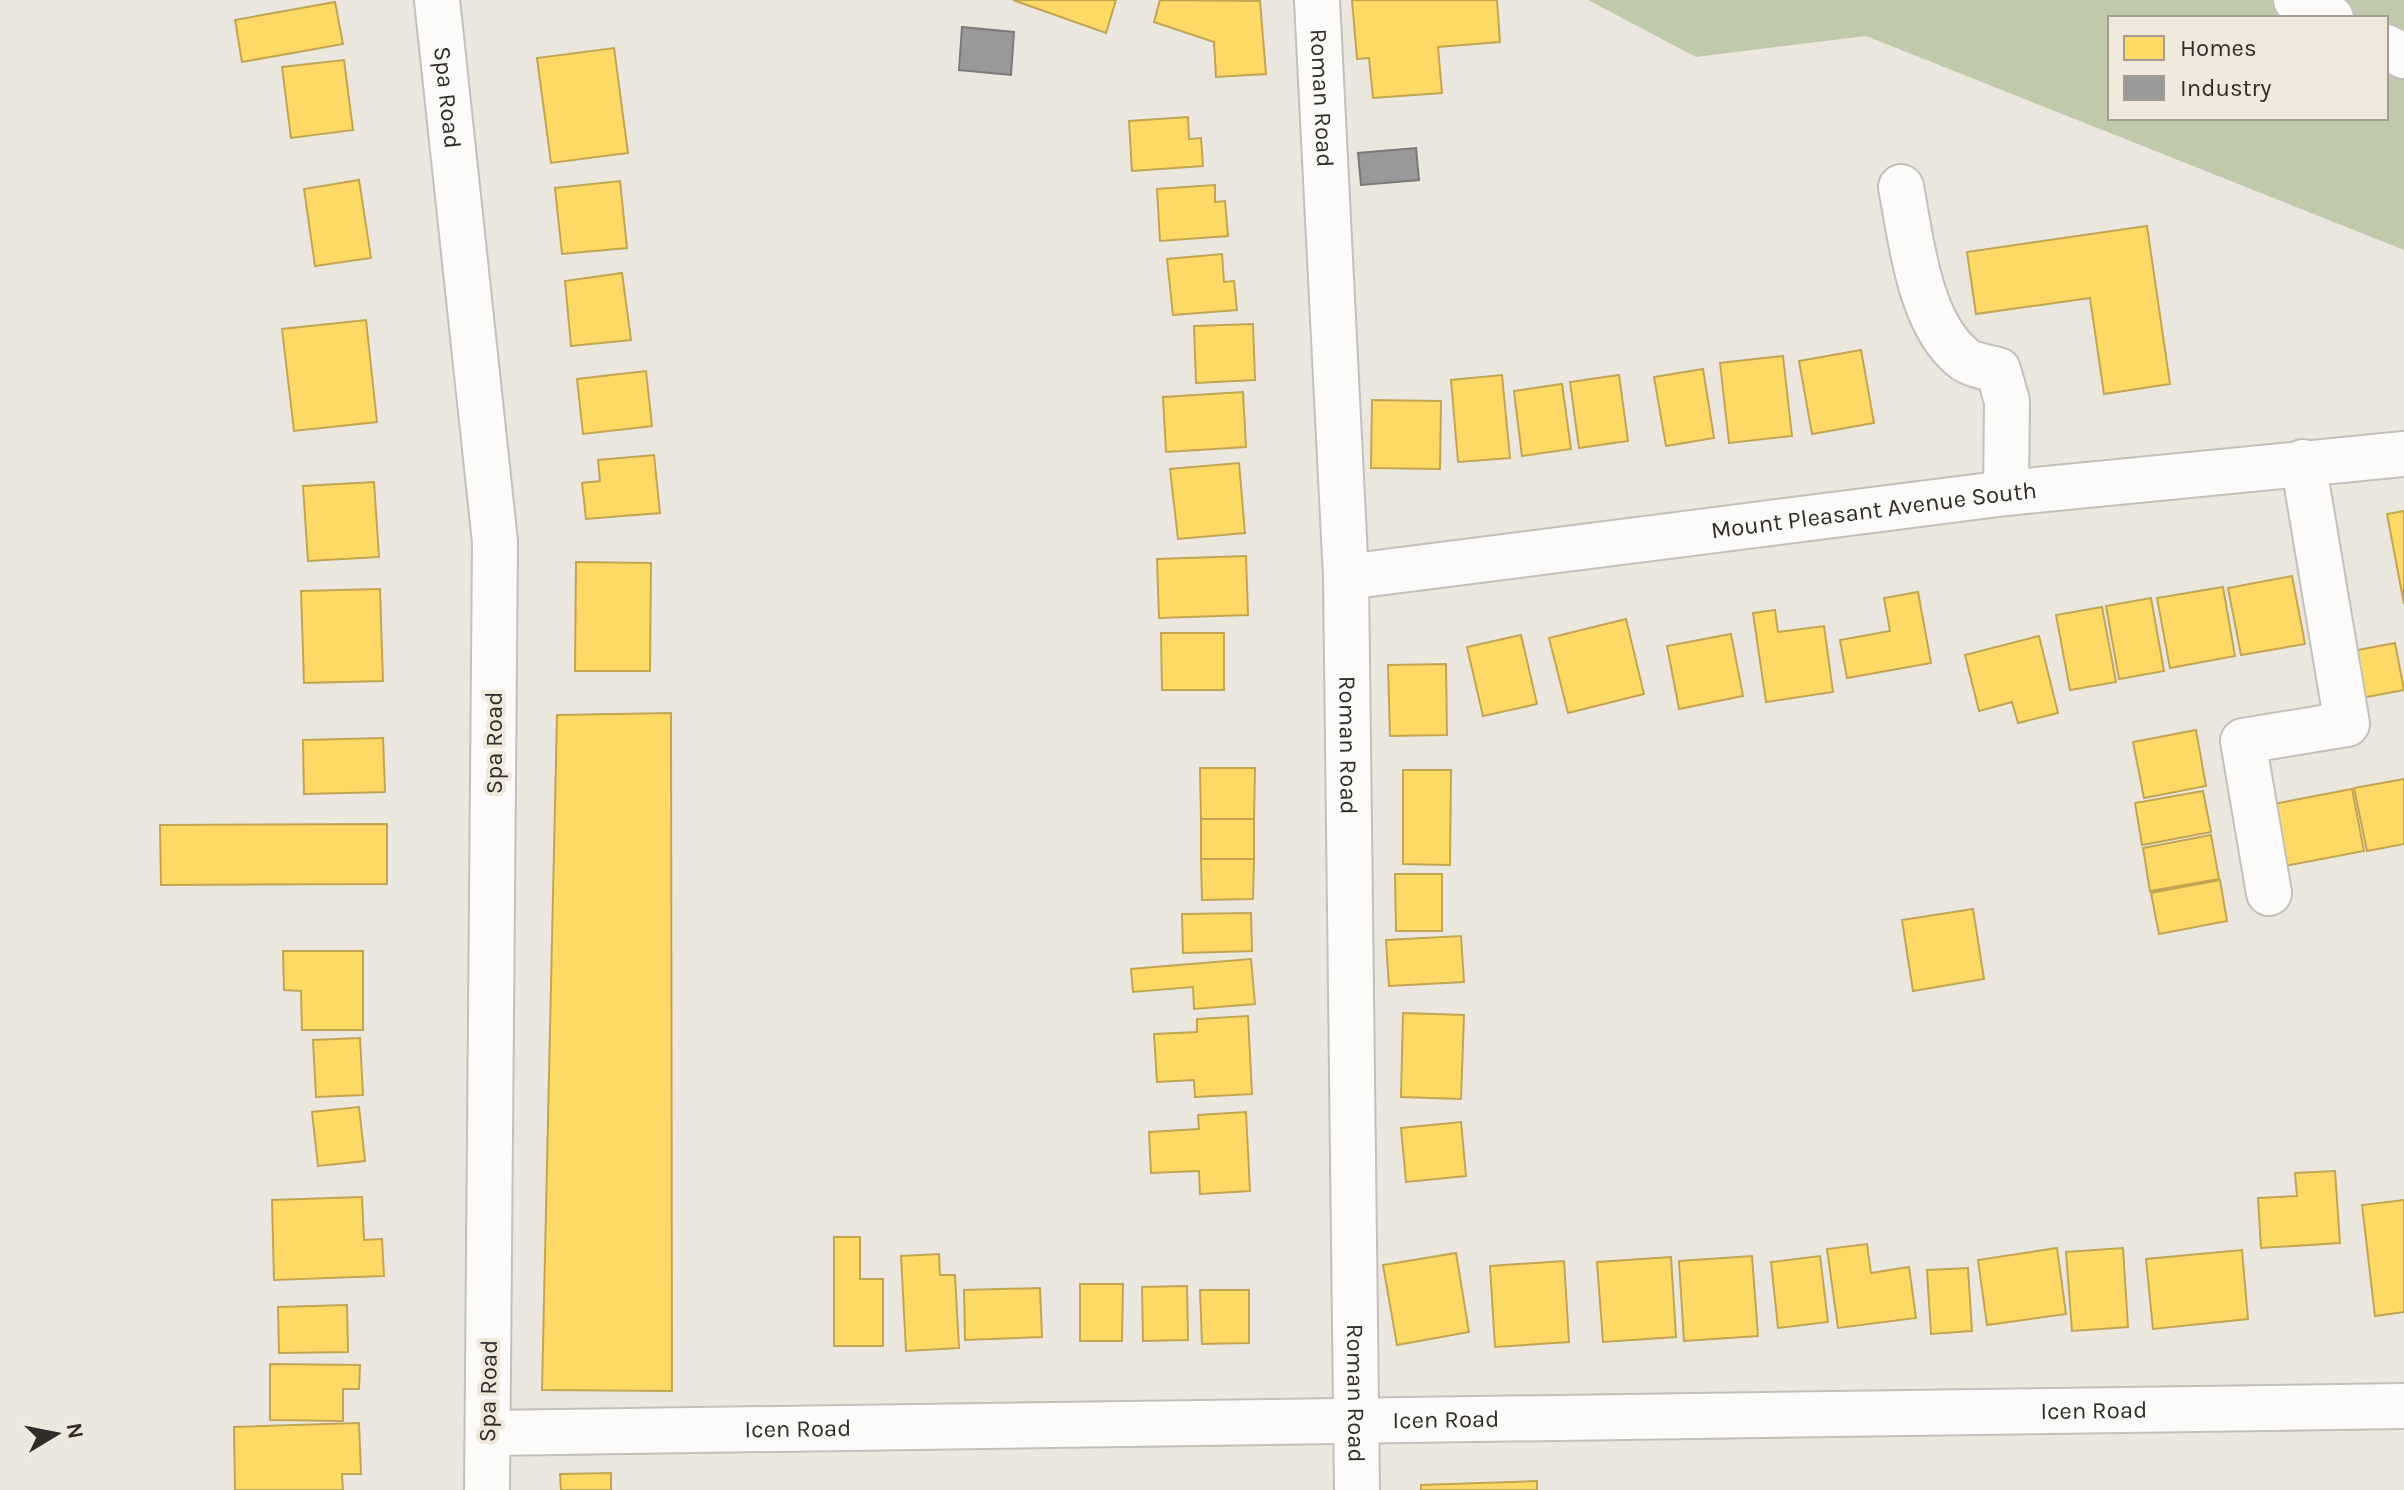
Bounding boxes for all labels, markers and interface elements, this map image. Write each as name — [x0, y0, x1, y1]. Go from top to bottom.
legend — [2108, 16, 2388, 120]
street label: Roman Road — [1304, 28, 1339, 168]
text: Homes — [2180, 34, 2257, 62]
street label: Spa Road — [428, 45, 467, 150]
text: Industry — [2180, 74, 2271, 102]
street label: Mount Pleasant Avenue South — [1709, 476, 2038, 544]
street label: Roman Road — [1333, 676, 1363, 815]
street label: Spa Road — [480, 692, 508, 794]
street label: Roman Road — [1341, 1324, 1371, 1463]
street label: Spa Road — [473, 1339, 503, 1443]
north arrow — [16, 1394, 96, 1474]
street label: Icen Road — [2040, 1396, 2147, 1425]
street label: Icen Road — [1392, 1405, 1500, 1434]
street label: Icen Road — [744, 1414, 852, 1443]
text: N — [61, 1421, 89, 1441]

